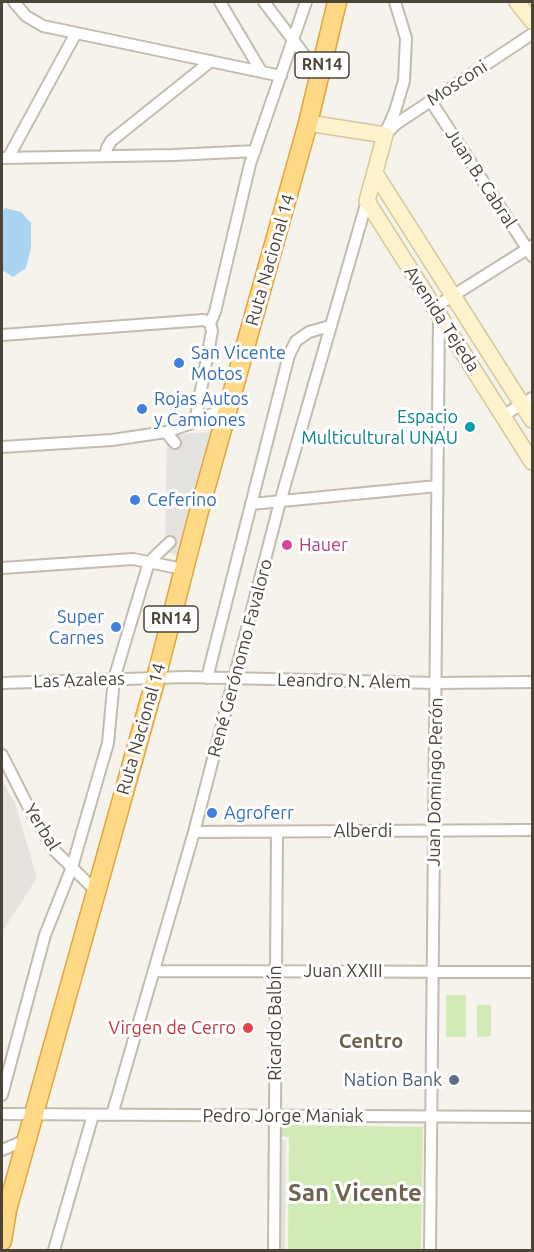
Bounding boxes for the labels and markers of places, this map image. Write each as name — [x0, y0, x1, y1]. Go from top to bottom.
place label: San Vicente Motos — [191, 342, 286, 385]
marker: San Vicente Motos — [172, 356, 186, 370]
place label: Rojas Autos y Camiones — [154, 388, 249, 430]
marker: Rojas Autos y Camiones — [135, 402, 149, 416]
place label: Espacio Multicultural UNAU — [301, 406, 458, 448]
marker: Espacio Multicultural UNAU — [463, 420, 477, 434]
place label: Ceferino — [147, 489, 217, 511]
marker: Ceferino — [128, 493, 142, 507]
place label: Hauer — [299, 534, 348, 556]
marker: Hauer — [280, 538, 294, 552]
place label: Super Carnes — [49, 606, 104, 648]
marker: Super Carnes — [109, 620, 123, 634]
place label: Agroferr — [224, 802, 294, 824]
marker: Agroferr — [205, 806, 219, 820]
place label: Virgen de Cerro — [108, 1017, 236, 1039]
marker: Virgen de Cerro — [241, 1021, 255, 1035]
place label: Nation Bank — [343, 1069, 442, 1091]
marker: Nation Bank — [447, 1073, 461, 1087]

